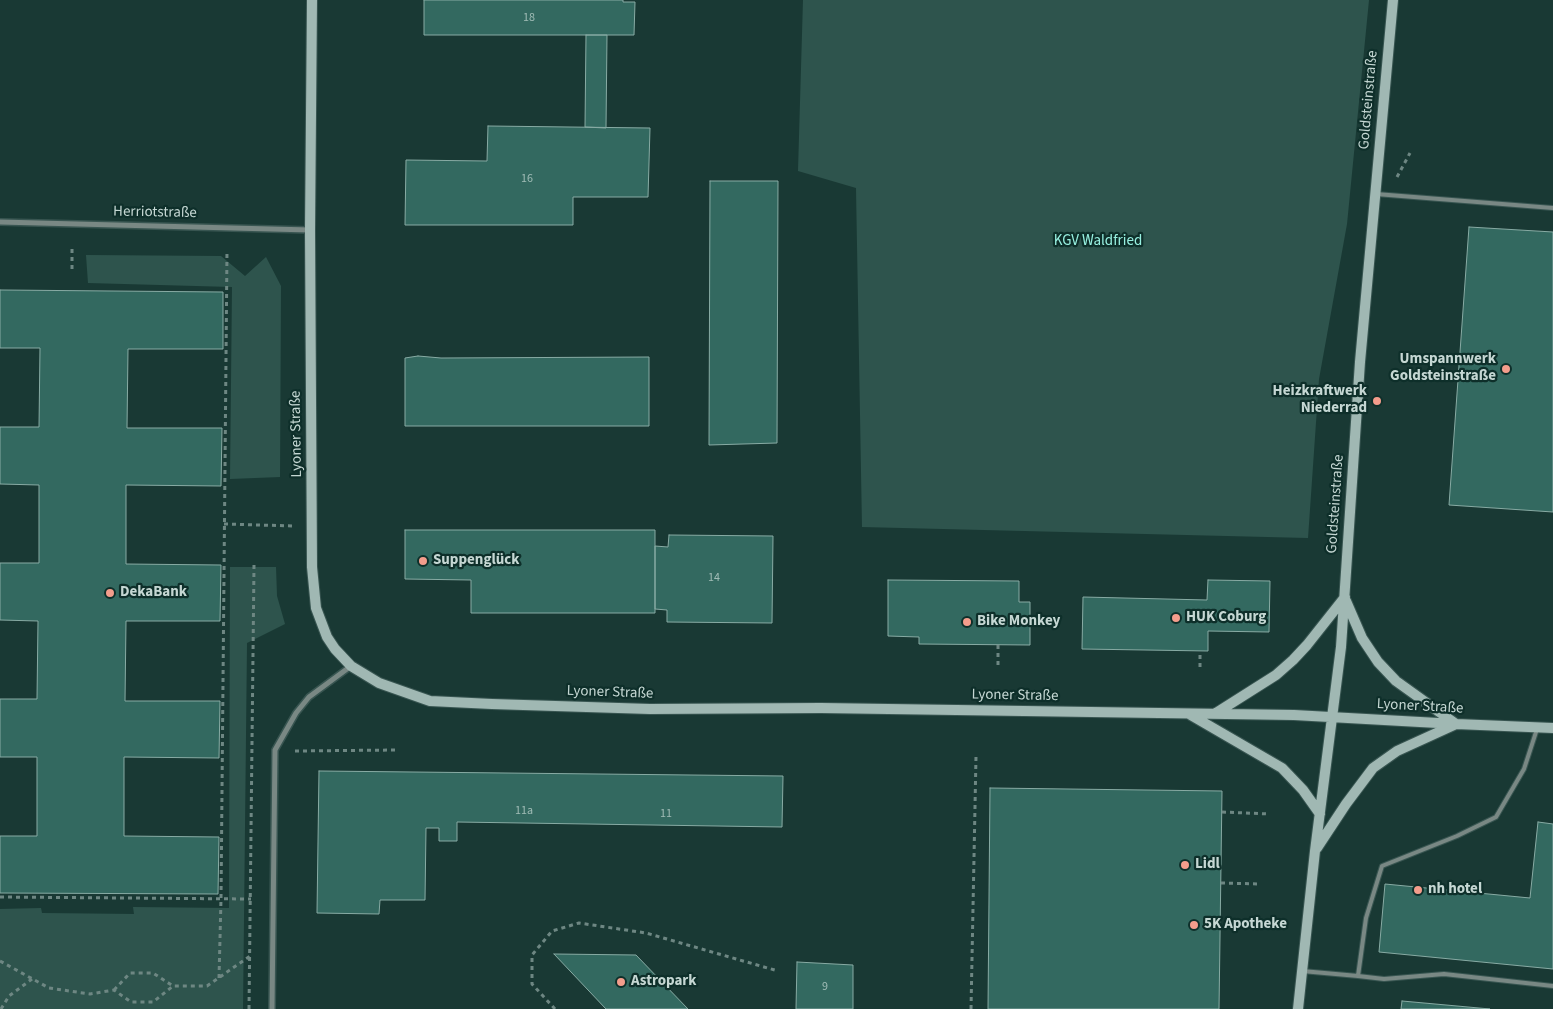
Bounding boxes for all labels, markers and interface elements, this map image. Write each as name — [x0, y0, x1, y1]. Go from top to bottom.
house number: 18 — [523, 11, 535, 25]
street label: Goldsteinstraße — [1356, 50, 1382, 150]
house number: 16 — [521, 172, 533, 186]
street label: Herriotstraße — [113, 203, 197, 223]
park label: KGV Waldfried — [1054, 233, 1142, 251]
place label: Umspannwerk Goldsteinstraße — [1390, 351, 1496, 386]
marker: Umspannwerk Goldsteinstraße — [1500, 363, 1512, 375]
place label: Heizkraftwerk Niederrad — [1273, 383, 1367, 418]
street label: Lyoner Straße — [287, 390, 307, 478]
marker: Heizkraftwerk Niederrad — [1371, 395, 1383, 407]
street label: Goldsteinstraße — [1324, 454, 1348, 554]
place label: Suppenglück — [433, 552, 519, 570]
marker: Suppenglück — [417, 555, 429, 567]
house number: 14 — [708, 571, 720, 585]
place label: DekaBank — [120, 584, 187, 602]
marker: DekaBank — [104, 587, 116, 599]
place label: HUK Coburg — [1186, 609, 1266, 627]
marker: HUK Coburg — [1170, 612, 1182, 624]
place label: Bike Monkey — [977, 613, 1060, 631]
marker: Bike Monkey — [961, 616, 973, 628]
street label: Lyoner Straße — [566, 682, 654, 704]
street label: Lyoner Straße — [971, 686, 1059, 706]
street label: Lyoner Straße — [1376, 696, 1464, 718]
house number: 11a — [515, 804, 533, 818]
house number: 11 — [660, 807, 672, 821]
place label: Lidl — [1195, 856, 1220, 874]
marker: Lidl — [1179, 859, 1191, 871]
place label: nh hotel — [1428, 881, 1482, 899]
marker: nh hotel — [1412, 884, 1424, 896]
place label: 5K Apotheke — [1204, 916, 1287, 934]
marker: 5K Apotheke — [1188, 919, 1200, 931]
place label: Astropark — [631, 973, 697, 991]
marker: Astropark — [615, 976, 627, 988]
house number: 9 — [822, 980, 828, 994]

